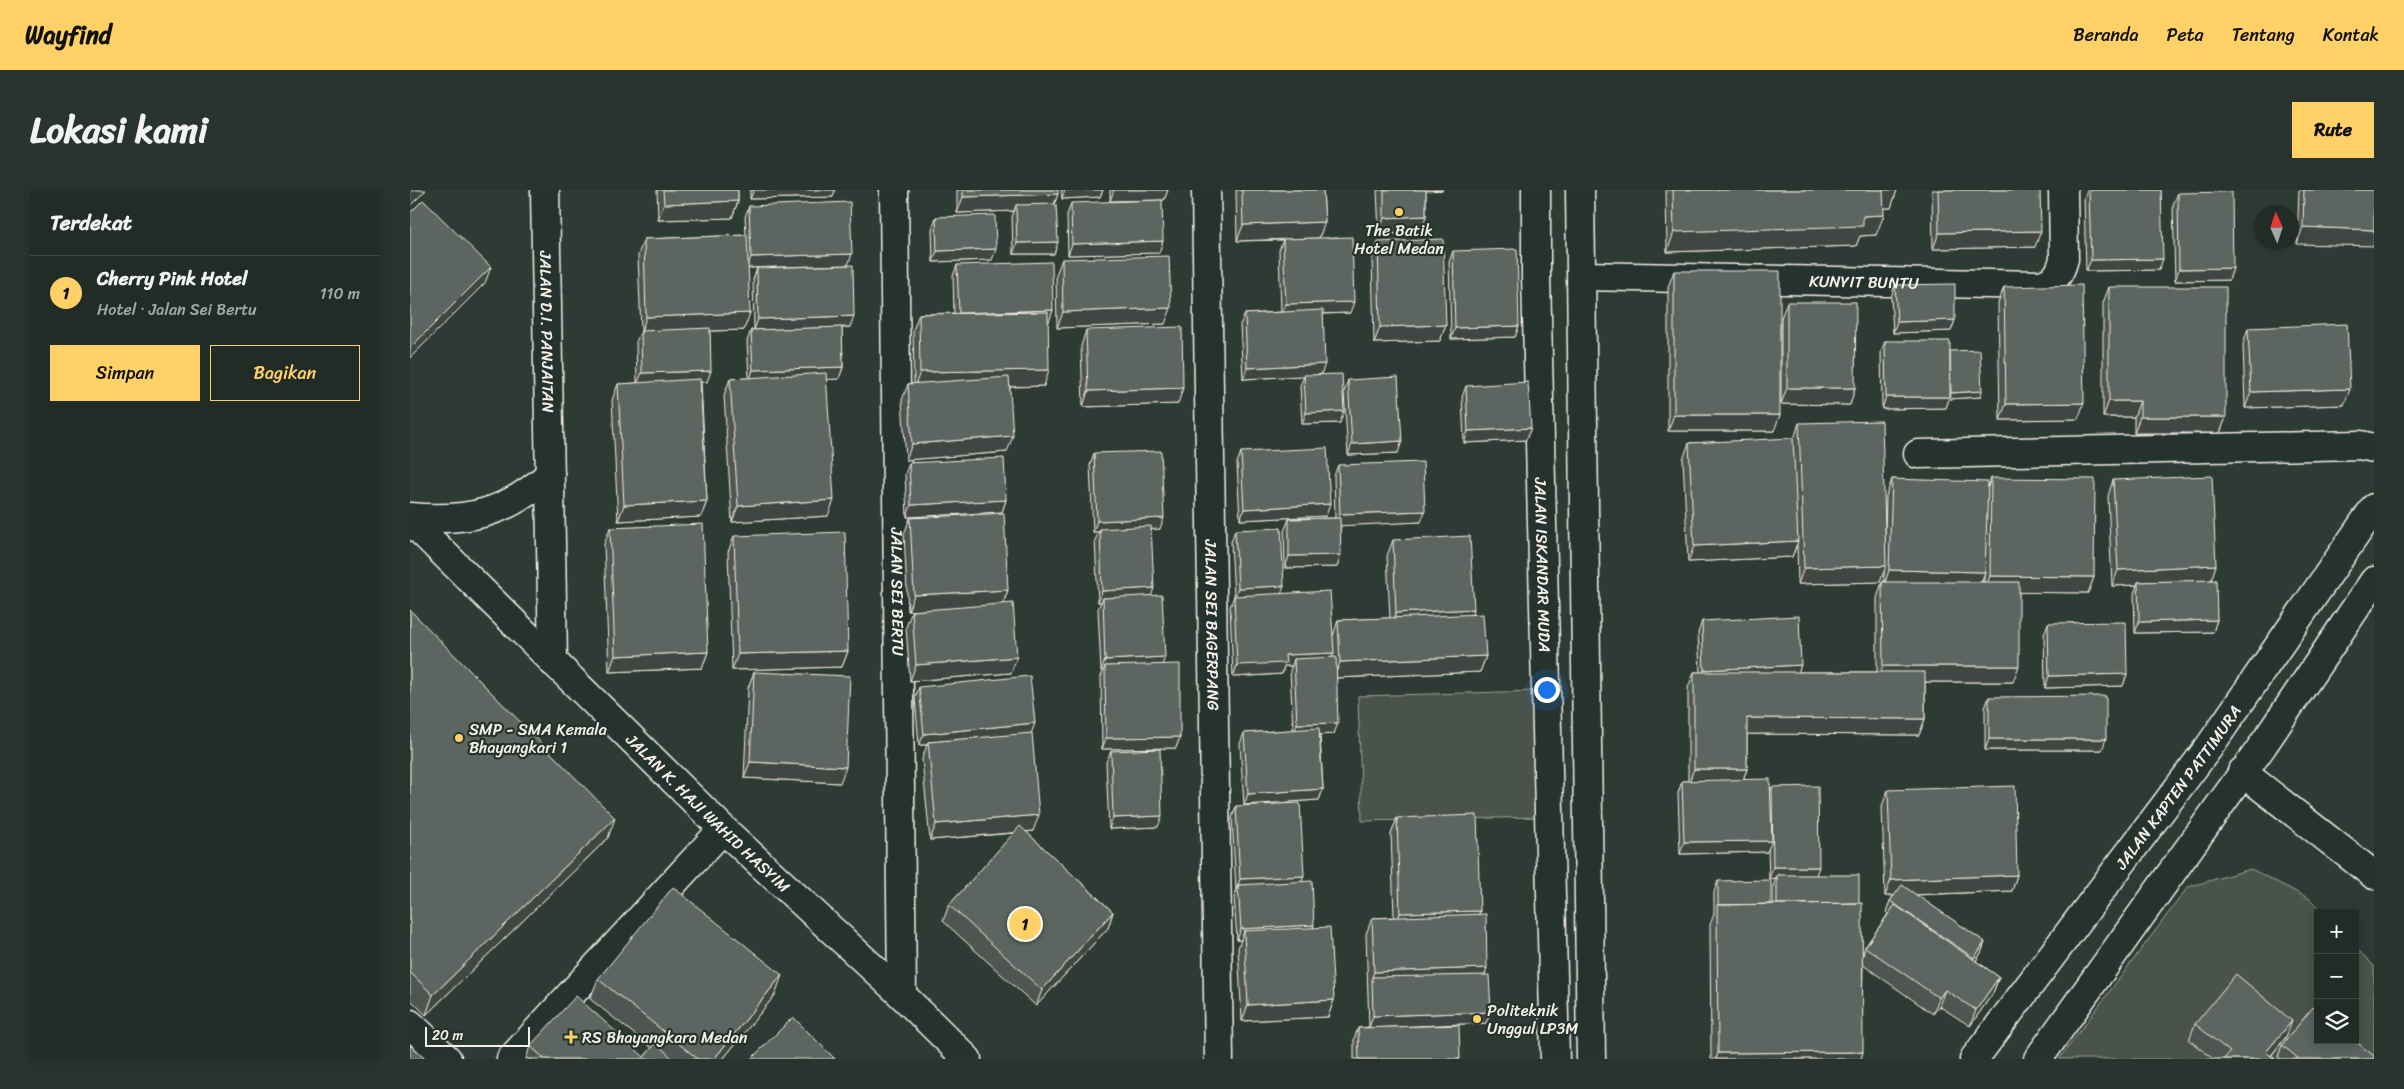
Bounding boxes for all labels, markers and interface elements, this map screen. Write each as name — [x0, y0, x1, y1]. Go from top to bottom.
text: Wayfind — [25, 14, 111, 56]
text: Beranda — [2073, 19, 2139, 51]
text: Peta — [2167, 19, 2204, 51]
text: Tentang — [2232, 19, 2295, 51]
text: Kontak — [2323, 19, 2379, 51]
text: Lokasi kami — [30, 99, 208, 161]
button: Rute — [2292, 102, 2374, 158]
text: Terdekat — [50, 204, 132, 242]
north arrow — [2254, 205, 2299, 250]
marker: The Batik Hotel Medan — [1393, 206, 1405, 218]
place label: The Batik Hotel Medan — [1354, 216, 1444, 263]
street label: JALAN D.I. PANJAITAN — [532, 250, 563, 413]
text: Cherry Pink Hotel — [97, 262, 247, 295]
street label: KUNYIT BUNTU — [1809, 266, 1919, 297]
text: 1 — [63, 279, 69, 308]
text: 110 m — [320, 279, 360, 308]
text: Hotel · Jalan Sei Bertu — [97, 295, 257, 324]
button: Simpan — [50, 345, 200, 401]
button: Bagikan — [210, 345, 360, 401]
street label: JALAN ISKANDAR MUDA — [1526, 476, 1560, 653]
street label: JALAN SEI BERTU — [883, 527, 913, 656]
street label: JALAN SEI BAGERPANG — [1197, 538, 1228, 711]
your location — [1534, 677, 1560, 703]
street label: JALAN KAPTEN PATTIMURA — [2107, 699, 2249, 876]
place label: SMP - SMA Kemala Bhayangkari 1 — [469, 715, 607, 762]
street label: JALAN K. HAJI WAHID HASYIM — [618, 725, 798, 900]
marker: SMP - SMA Kemala Bhayangkari 1 — [453, 732, 465, 744]
pin: 1 — [1009, 905, 1041, 943]
map controls — [2314, 909, 2359, 1044]
button: + — [2314, 909, 2359, 954]
button: − — [2314, 954, 2359, 999]
place label: Politeknik Unggul LP3M — [1487, 996, 1578, 1043]
button: layers — [2314, 999, 2359, 1044]
marker: Politeknik Unggul LP3M — [1471, 1013, 1483, 1025]
text: 20 m — [432, 1023, 463, 1048]
place label: RS Bhayangkara Medan — [582, 1023, 748, 1052]
scale bar — [425, 1024, 530, 1047]
marker: RS Bhayangkara Medan — [564, 1030, 578, 1044]

